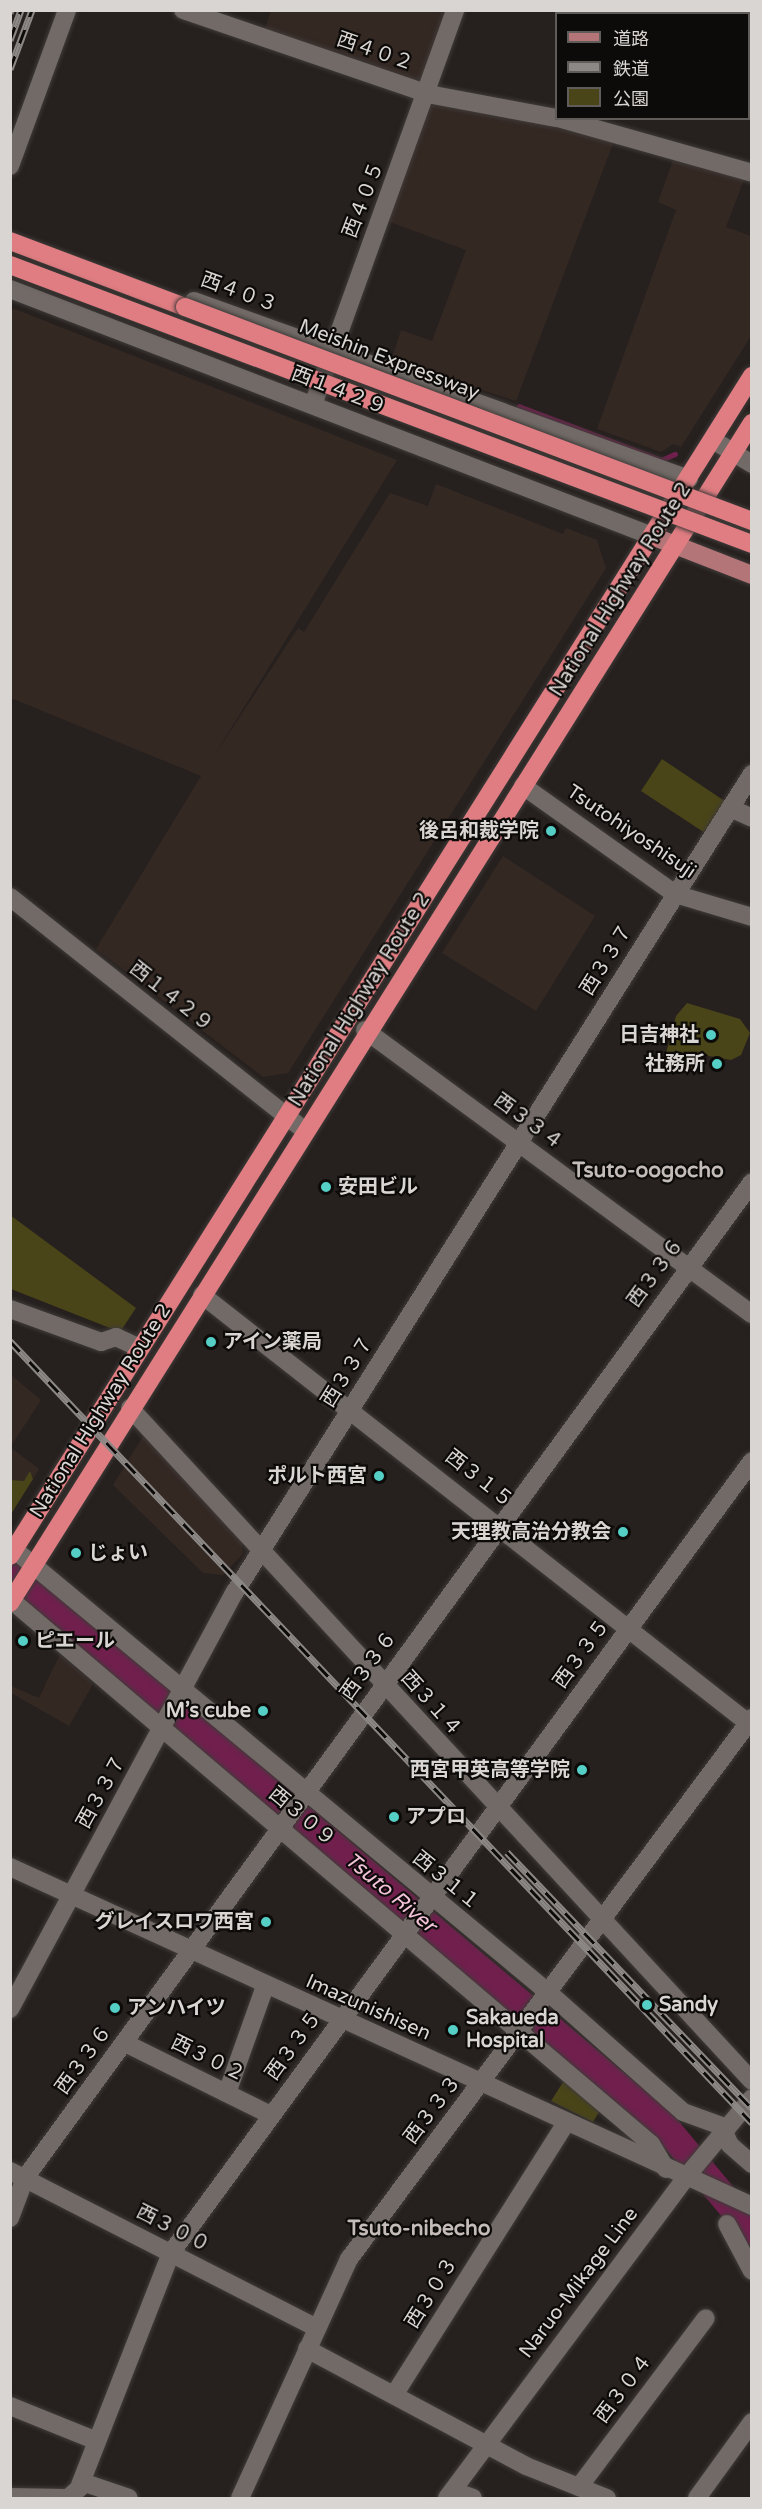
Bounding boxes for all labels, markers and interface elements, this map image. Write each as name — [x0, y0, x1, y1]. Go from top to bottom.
legend — [555, 12, 750, 120]
street label: 西４０２ — [333, 28, 417, 76]
text: 道路 — [613, 28, 649, 50]
text: 鉄道 — [613, 58, 649, 80]
text: 公園 — [613, 88, 649, 110]
street label: 西４０５ — [338, 158, 390, 242]
street label: 西４０３ — [197, 268, 281, 318]
street label: Meishin Expressway — [296, 315, 482, 405]
street label: 西１４２９ — [288, 362, 390, 420]
street label: National Highway Route 2 — [545, 479, 697, 701]
street label: Tsutohiyoshisuji — [562, 780, 700, 884]
place label: 後呂和裁学院 — [419, 819, 539, 843]
marker: 後呂和裁学院 — [544, 824, 558, 838]
street label: National Highway Route 2 — [284, 889, 436, 1111]
street label: 西３３７ — [576, 920, 638, 1000]
street label: 西１４２９ — [124, 957, 218, 1037]
place label: 日吉神社 — [619, 1023, 699, 1047]
marker: 日吉神社 — [704, 1028, 718, 1042]
place label: 社務所 — [645, 1052, 705, 1076]
marker: 社務所 — [710, 1057, 724, 1071]
street label: 西３３４ — [489, 1089, 567, 1155]
district label: Tsuto-oogocho — [572, 1158, 724, 1184]
place label: 安田ビル — [338, 1175, 418, 1199]
marker: 安田ビル — [319, 1180, 333, 1194]
street label: 西３３６ — [623, 1234, 689, 1312]
street label: National Highway Route 2 — [25, 1300, 177, 1522]
place label: アイン薬局 — [223, 1330, 323, 1354]
street label: 西３３７ — [317, 1332, 379, 1412]
marker: アイン薬局 — [204, 1335, 218, 1349]
street label: 西３１５ — [440, 1445, 518, 1513]
place label: ポルト西宮 — [267, 1464, 367, 1488]
marker: ポルト西宮 — [372, 1469, 386, 1483]
place label: 天理教高治分教会 — [451, 1520, 611, 1544]
marker: 天理教高治分教会 — [616, 1525, 630, 1539]
place label: じょい — [88, 1541, 148, 1565]
marker: じょい — [69, 1546, 83, 1560]
street label: 西３３５ — [549, 1615, 615, 1693]
street label: 西３３６ — [336, 1627, 402, 1705]
place label: ピエール — [35, 1629, 115, 1653]
marker: ピエール — [16, 1634, 30, 1648]
street label: 西３１４ — [395, 1666, 467, 1742]
place label: M’s cube — [166, 1699, 251, 1723]
marker: M’s cube — [256, 1704, 270, 1718]
street label: 西３３７ — [72, 1751, 132, 1833]
place label: 西宮甲英高等学院 — [410, 1758, 570, 1782]
marker: 西宮甲英高等学院 — [575, 1763, 589, 1777]
street label: 西３０９ — [264, 1782, 340, 1852]
place label: アプロ — [406, 1805, 466, 1829]
marker: アプロ — [387, 1810, 401, 1824]
street label: 西３１１ — [407, 1847, 485, 1915]
water label: Tsuto River — [339, 1848, 441, 1938]
place label: グレイスロワ西宮 — [94, 1910, 254, 1934]
marker: グレイスロワ西宮 — [259, 1915, 273, 1929]
street label: Imazunishisen — [302, 1970, 434, 2046]
place label: Sandy — [659, 1993, 718, 2017]
place label: アンハイツ — [127, 1996, 227, 2020]
marker: Sandy — [640, 1998, 654, 2012]
marker: アンハイツ — [108, 2001, 122, 2015]
place label: Sakaueda Hospital — [466, 2006, 559, 2053]
street label: 西３３５ — [261, 2007, 327, 2085]
street label: 西３３６ — [51, 2021, 117, 2099]
marker: Sakaueda Hospital — [444, 2021, 462, 2039]
street label: 西３０２ — [167, 2031, 249, 2087]
street label: 西３３３ — [399, 2071, 467, 2149]
street label: 西３００ — [132, 2200, 214, 2258]
street label: Naruo-Mikage Line — [514, 2203, 644, 2363]
district label: Tsuto-nibecho — [347, 2216, 491, 2242]
street label: 西３０３ — [401, 2253, 463, 2333]
street label: 西３０４ — [590, 2350, 658, 2428]

